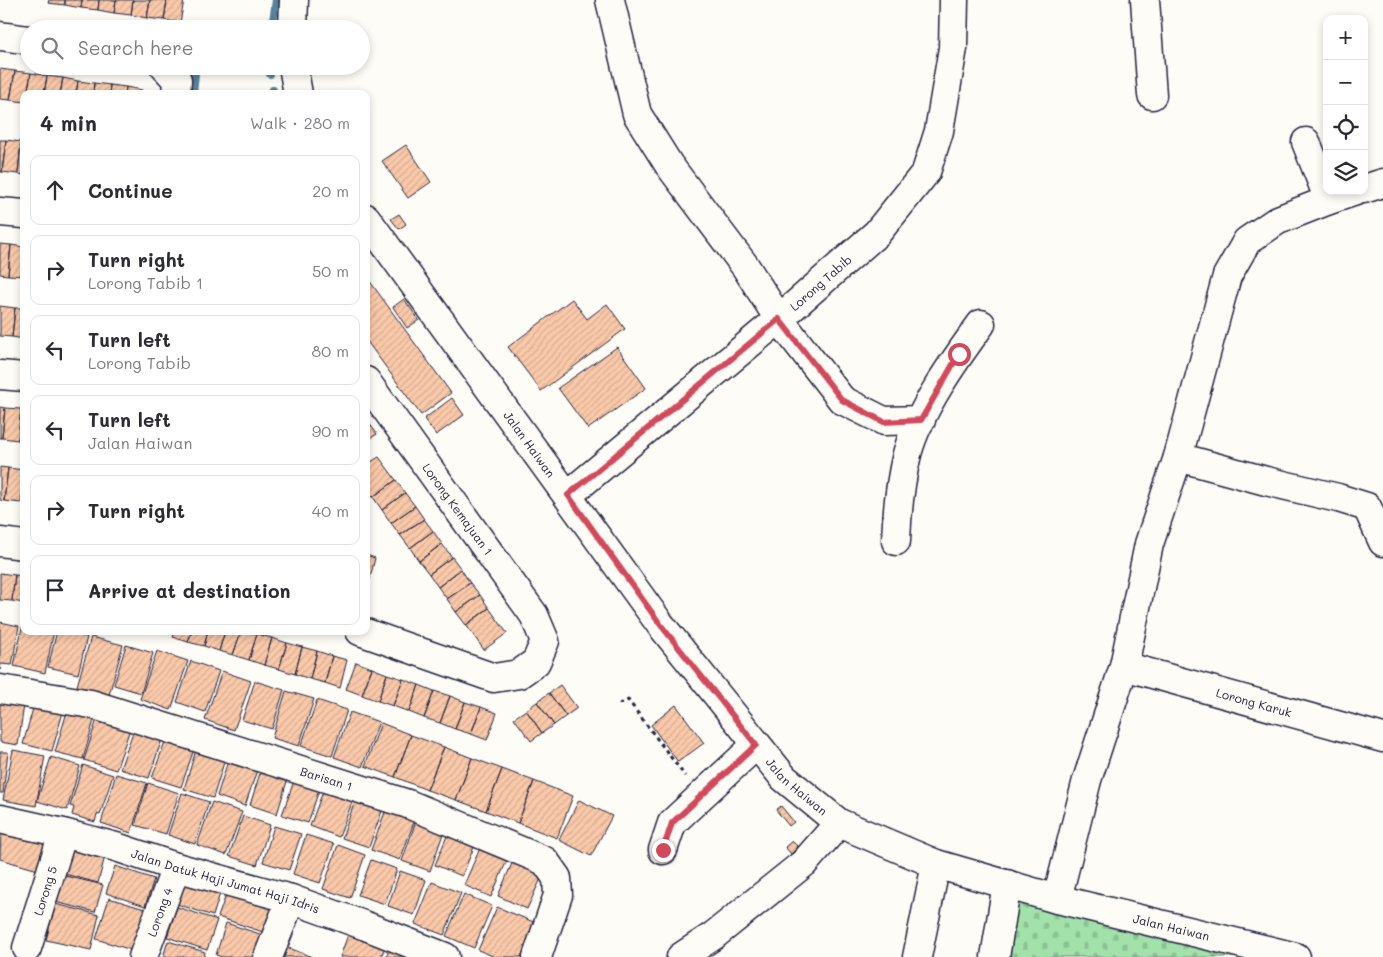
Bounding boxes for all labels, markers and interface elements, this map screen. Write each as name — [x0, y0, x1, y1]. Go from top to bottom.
map controls — [1323, 15, 1368, 195]
button: + — [1323, 15, 1368, 60]
search box — [20, 20, 370, 75]
icon: search — [38, 34, 66, 62]
text: Search here — [78, 35, 194, 60]
button: − — [1323, 60, 1368, 105]
button: locate — [1323, 105, 1368, 150]
text: 4 min — [40, 109, 97, 136]
text: Walk · 280 m — [250, 112, 350, 133]
button: layers — [1323, 150, 1368, 195]
icon: ahead — [41, 176, 69, 204]
text: Continue — [88, 178, 173, 203]
text: 20 m — [312, 180, 349, 201]
text: Turn right — [88, 247, 185, 272]
street label: Lorong Tabib — [786, 251, 855, 314]
icon: right — [41, 256, 69, 284]
text: 50 m — [312, 260, 349, 281]
text: Lorong Tabib 1 — [88, 272, 203, 293]
text: Turn left — [88, 327, 171, 352]
icon: left — [41, 336, 69, 364]
text: 80 m — [312, 340, 349, 361]
route start — [948, 343, 971, 366]
text: Lorong Tabib — [88, 352, 191, 373]
text: Turn left — [88, 407, 171, 432]
street label: Jalan Haiwan — [500, 408, 559, 480]
icon: left — [41, 416, 69, 444]
text: 90 m — [312, 420, 349, 441]
text: Jalan Haiwan — [88, 432, 192, 453]
street label: Lorong Kemajuan 1 — [419, 460, 497, 558]
icon: right — [41, 496, 69, 524]
text: Turn right — [88, 498, 185, 523]
text: 40 m — [312, 500, 349, 521]
icon: arrive — [41, 576, 69, 604]
text: Arrive at destination — [88, 578, 291, 603]
street label: Lorong Karuk — [1214, 684, 1294, 720]
street label: Jalan Haiwan — [763, 754, 831, 818]
street label: Barisan 1 — [298, 763, 354, 794]
route end — [652, 839, 675, 862]
street label: Jalan Datuk Haji Jumat Haji Idris — [129, 845, 322, 917]
street label: Lorong 5 — [30, 864, 60, 917]
street label: Lorong 4 — [143, 885, 176, 939]
street label: Jalan Haiwan — [1131, 910, 1211, 944]

